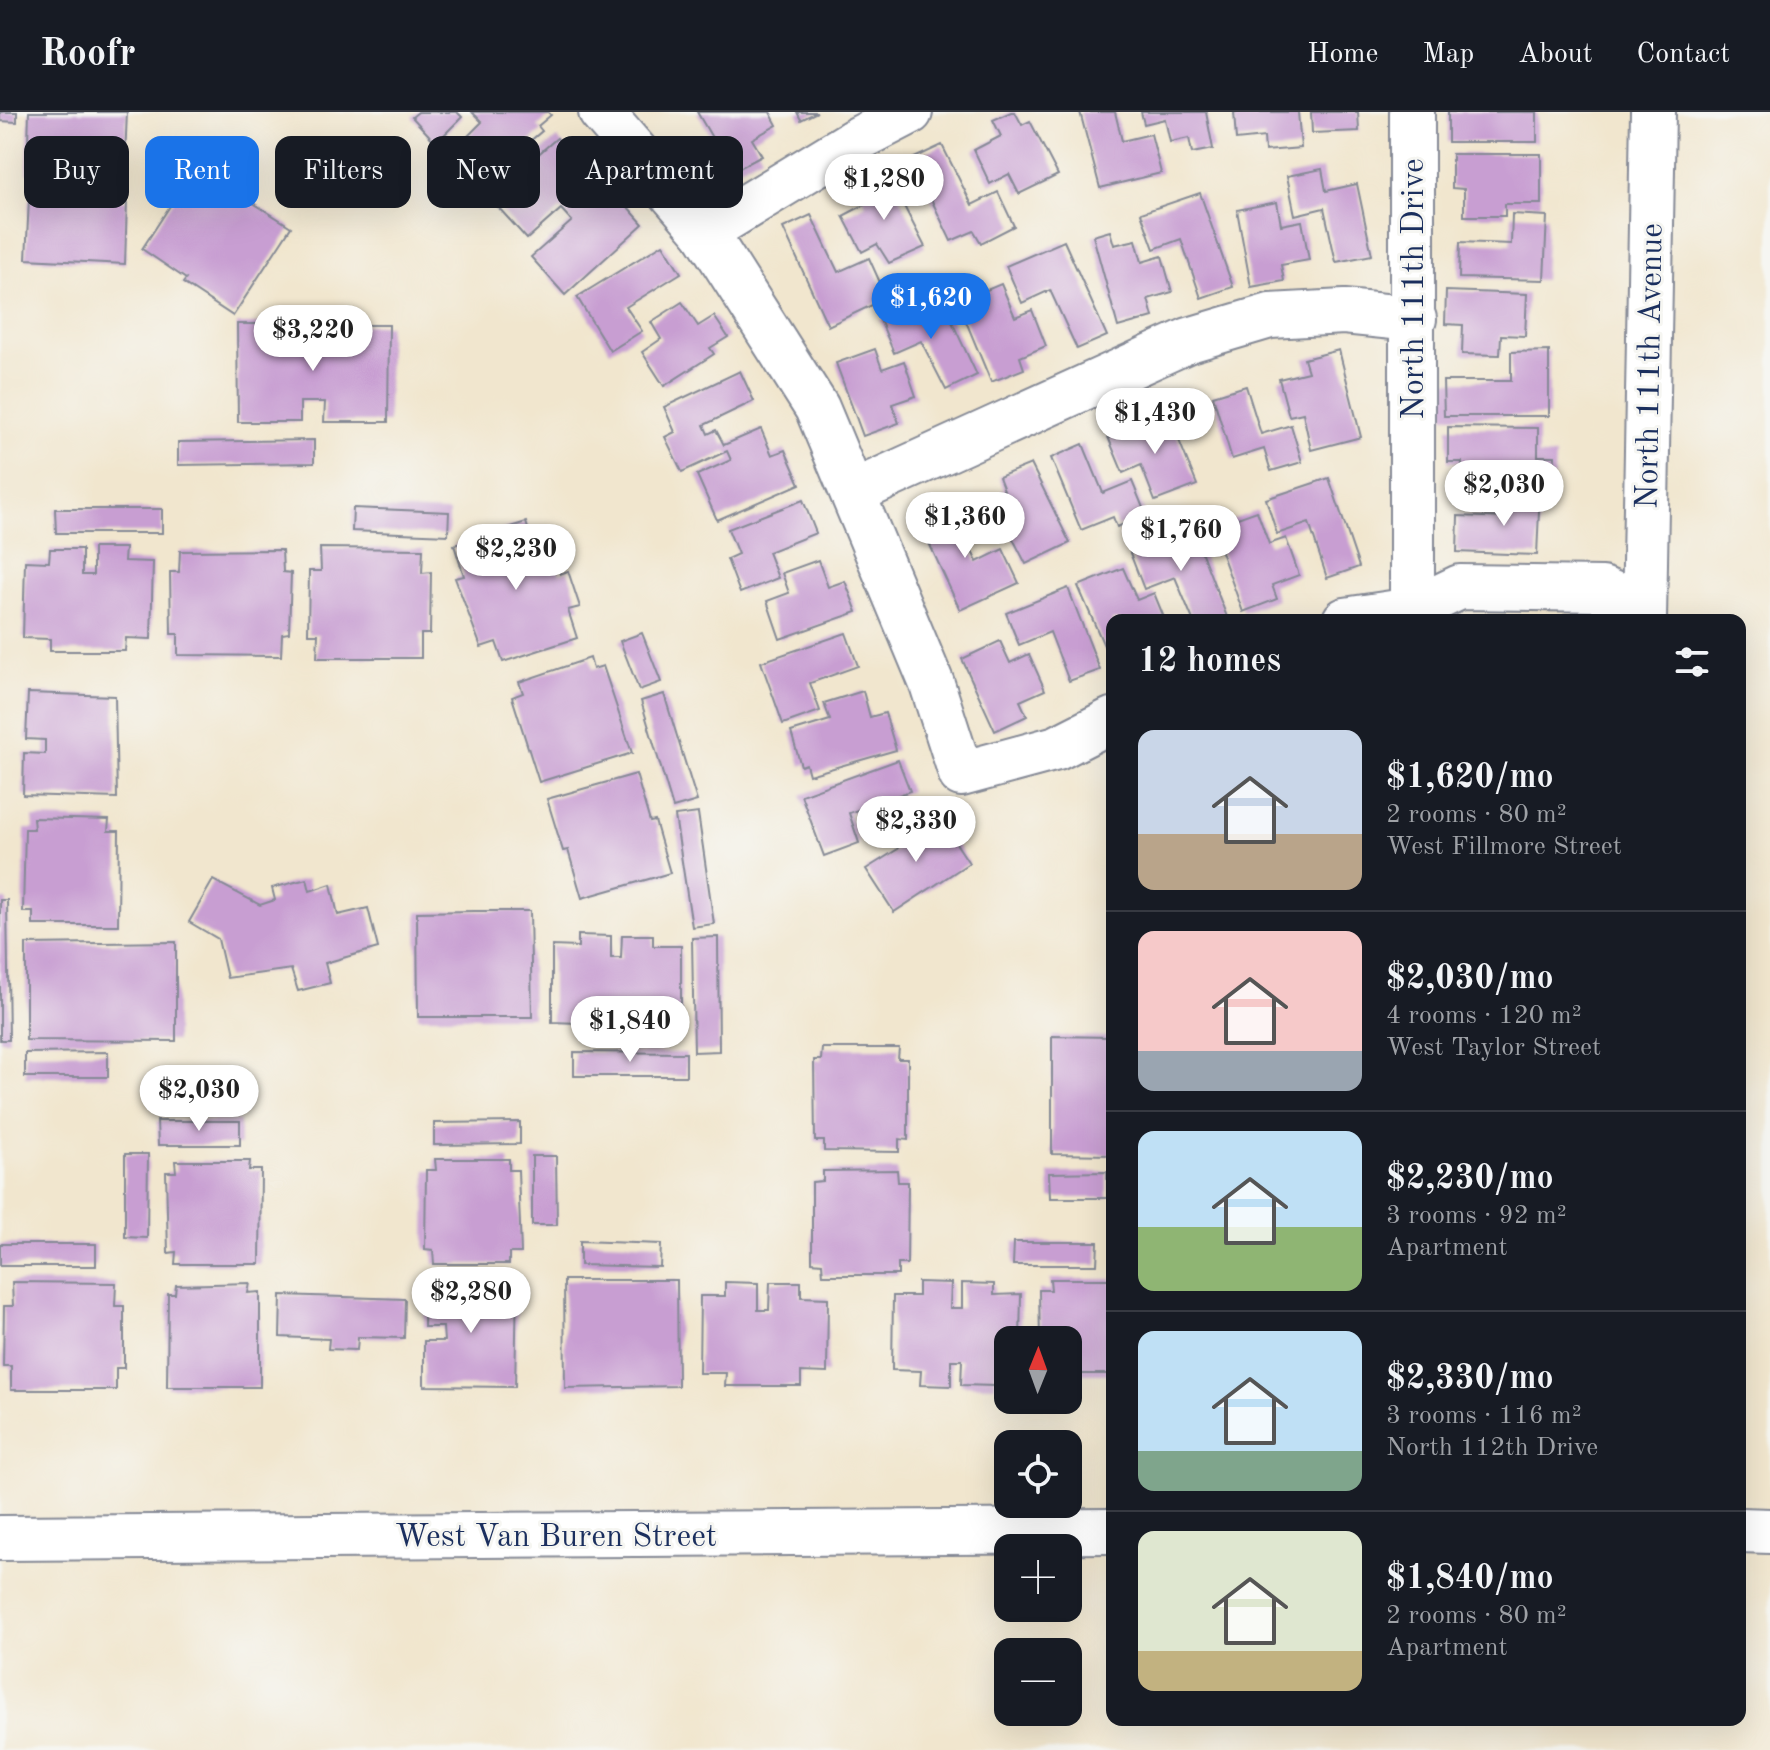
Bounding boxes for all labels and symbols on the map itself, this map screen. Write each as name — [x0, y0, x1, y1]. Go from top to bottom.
pin: $1,280 — [819, 154, 949, 222]
street label: North 111th Drive — [1399, 158, 1431, 420]
street label: North 111th Avenue — [1633, 223, 1669, 509]
pin: $1,620 — [866, 273, 996, 341]
pin: $3,220 — [248, 305, 378, 373]
pin: $1,430 — [1090, 388, 1220, 456]
pin: $2,030 — [1439, 460, 1569, 528]
pin: $1,360 — [900, 492, 1030, 560]
pin: $1,760 — [1116, 505, 1246, 573]
pin: $2,230 — [451, 524, 581, 592]
pin: $2,330 — [851, 796, 981, 864]
pin: $1,840 — [565, 996, 695, 1064]
pin: $2,030 — [134, 1065, 264, 1133]
pin: $2,280 — [406, 1267, 536, 1335]
north arrow — [994, 1326, 1082, 1414]
street label: West Van Buren Street — [395, 1522, 717, 1554]

